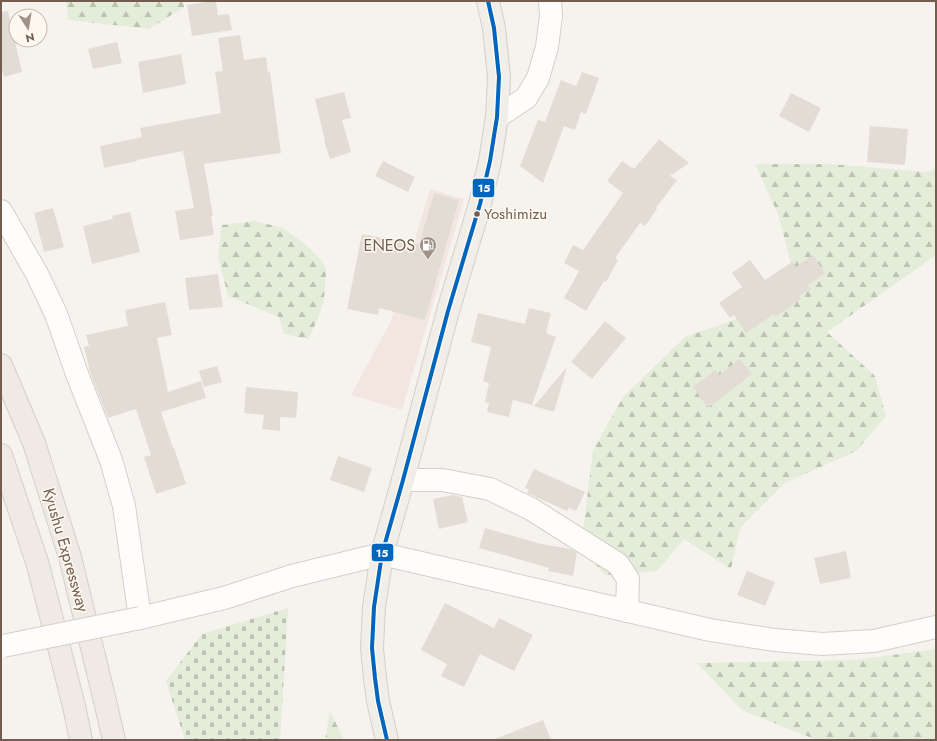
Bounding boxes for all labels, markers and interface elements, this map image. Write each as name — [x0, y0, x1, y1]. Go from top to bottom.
north arrow — [8, 8, 48, 48]
text: N — [24, 29, 36, 47]
line badge: 15 — [472, 178, 495, 198]
text: 15 — [478, 180, 490, 196]
place label: Yoshimizu — [484, 203, 547, 225]
marker: Yoshimizu — [472, 209, 482, 219]
place label: ENEOS — [364, 234, 415, 257]
fuel station icon: ENEOS — [418, 235, 438, 260]
street label: Kyushu Expressway — [37, 485, 95, 616]
line badge: 15 — [371, 543, 394, 562]
text: 15 — [376, 545, 388, 561]

